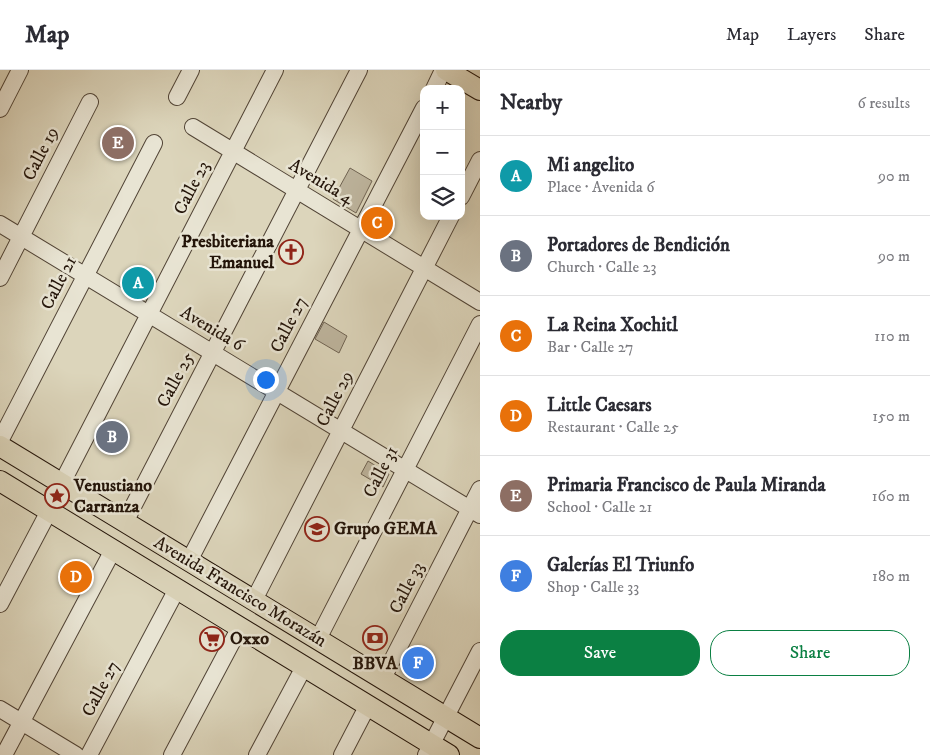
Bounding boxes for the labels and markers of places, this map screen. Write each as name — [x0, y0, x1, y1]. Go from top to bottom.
pin: E — [102, 124, 134, 162]
pin: C — [361, 204, 393, 242]
place label: Presbiteriana Emanuel — [181, 231, 275, 274]
church icon: Presbiteriana Emanuel — [278, 239, 304, 265]
pin: A — [122, 264, 154, 302]
pin: B — [96, 418, 128, 456]
place label: Venustiano Carranza — [73, 475, 152, 518]
place icon: Venustiano Carranza — [44, 483, 70, 509]
school or university icon: Grupo GEMA — [304, 516, 330, 542]
place label: Grupo GEMA — [334, 518, 437, 540]
pin: D — [60, 558, 92, 596]
bank icon: BBVA — [362, 625, 388, 651]
supermarket icon: Oxxo — [199, 626, 225, 652]
place label: Oxxo — [230, 628, 269, 650]
pin: F — [402, 644, 434, 682]
place label: BBVA — [353, 653, 398, 675]

